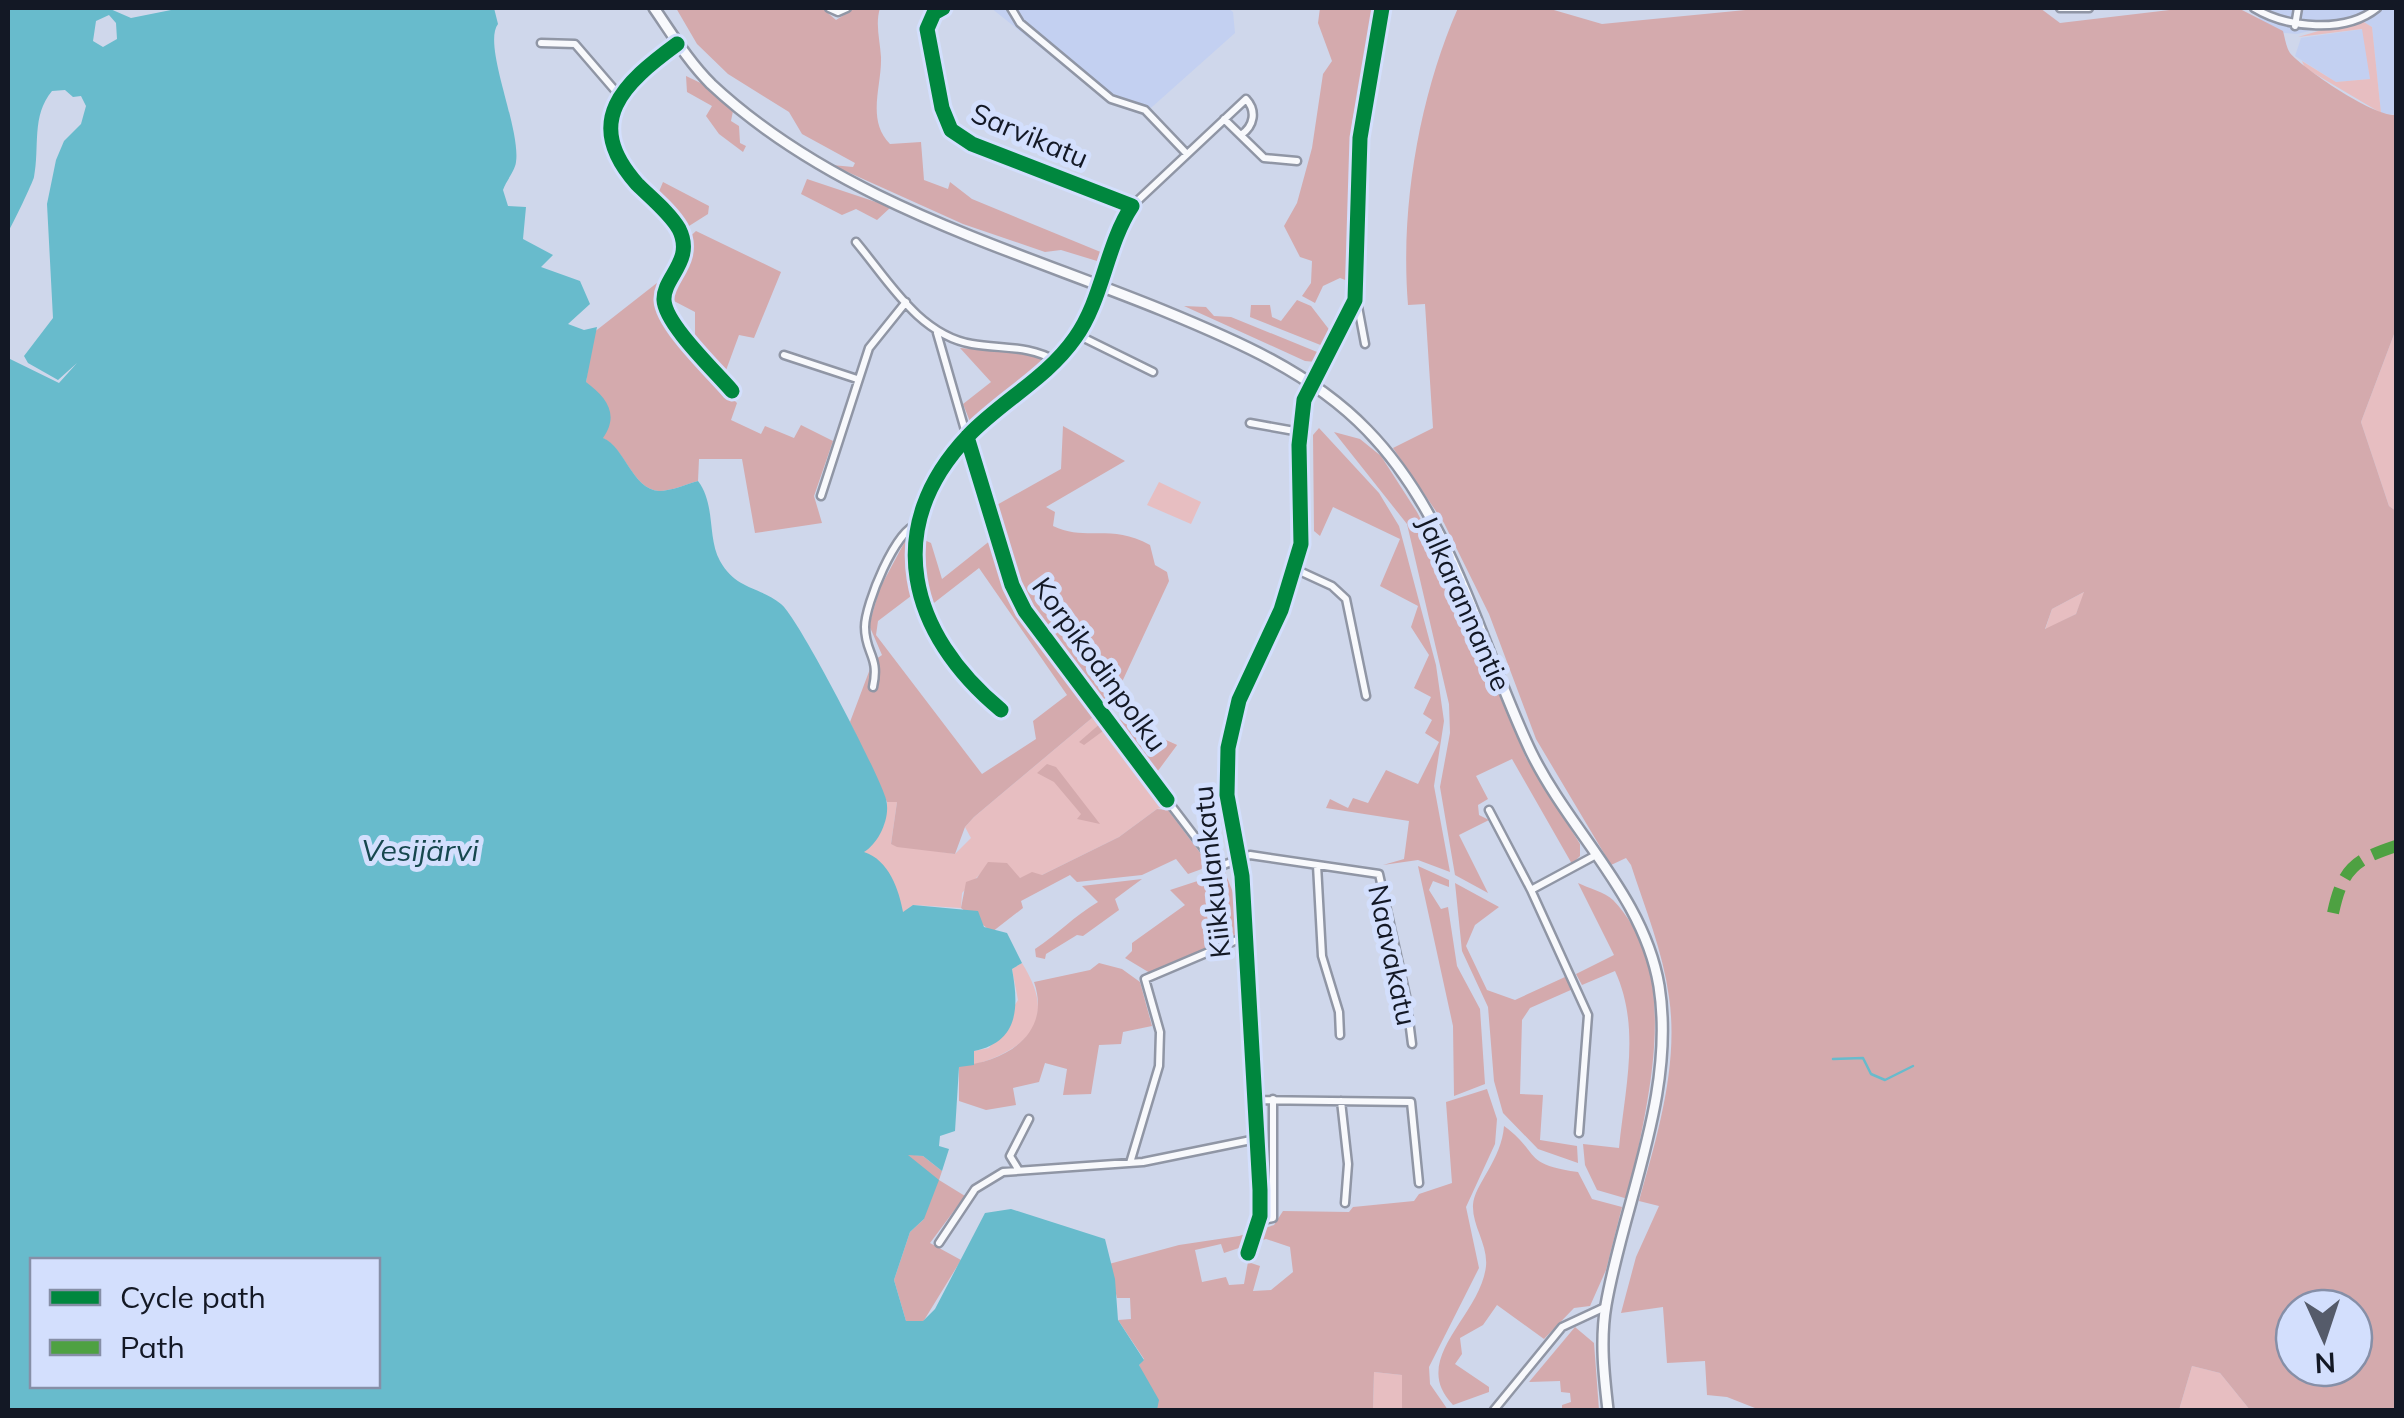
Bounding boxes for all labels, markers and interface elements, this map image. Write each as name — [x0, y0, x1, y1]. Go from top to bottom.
street label: Sarvikatu — [966, 95, 1094, 175]
street label: Jalkarannantie — [1411, 510, 1519, 696]
street label: Korpikodinpolku — [1025, 570, 1175, 758]
street label: Kiikkulankatu — [1185, 784, 1237, 960]
water label: Vesijärvi — [361, 831, 480, 869]
street label: Naavakatu — [1361, 882, 1425, 1028]
legend — [30, 1258, 380, 1388]
text: Cycle path — [120, 1278, 266, 1316]
north arrow — [2274, 1288, 2374, 1388]
text: Path — [120, 1328, 185, 1366]
text: N — [2314, 1345, 2337, 1381]

